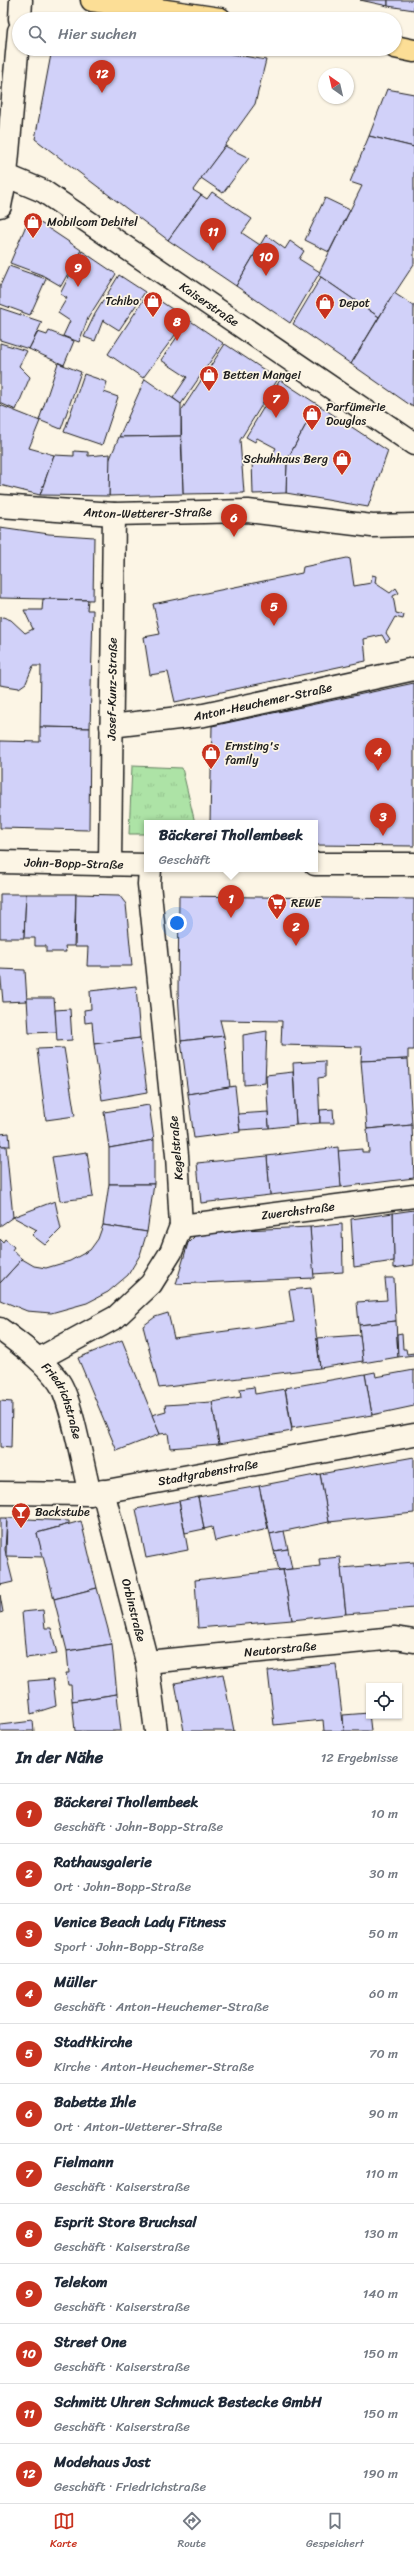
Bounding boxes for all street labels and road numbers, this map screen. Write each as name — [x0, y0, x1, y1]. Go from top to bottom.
street label: Kaiserstraße — [175, 276, 244, 333]
street label: Anton-Wetterer-Straße — [82, 501, 212, 525]
street label: Josef-Kunz-Straße — [100, 637, 124, 742]
street label: Anton-Heuchemer-Straße — [191, 676, 334, 727]
street label: John-Bopp-Straße — [23, 851, 124, 876]
street label: Kegelstraße — [162, 1115, 190, 1181]
street label: Zwerchstraße — [260, 1195, 336, 1227]
street label: Friedrichstraße — [36, 1357, 88, 1441]
street label: Stadtgrabenstraße — [156, 1453, 260, 1492]
street label: Orbinstraße — [115, 1576, 152, 1644]
street label: Neutorstraße — [243, 1635, 318, 1664]

